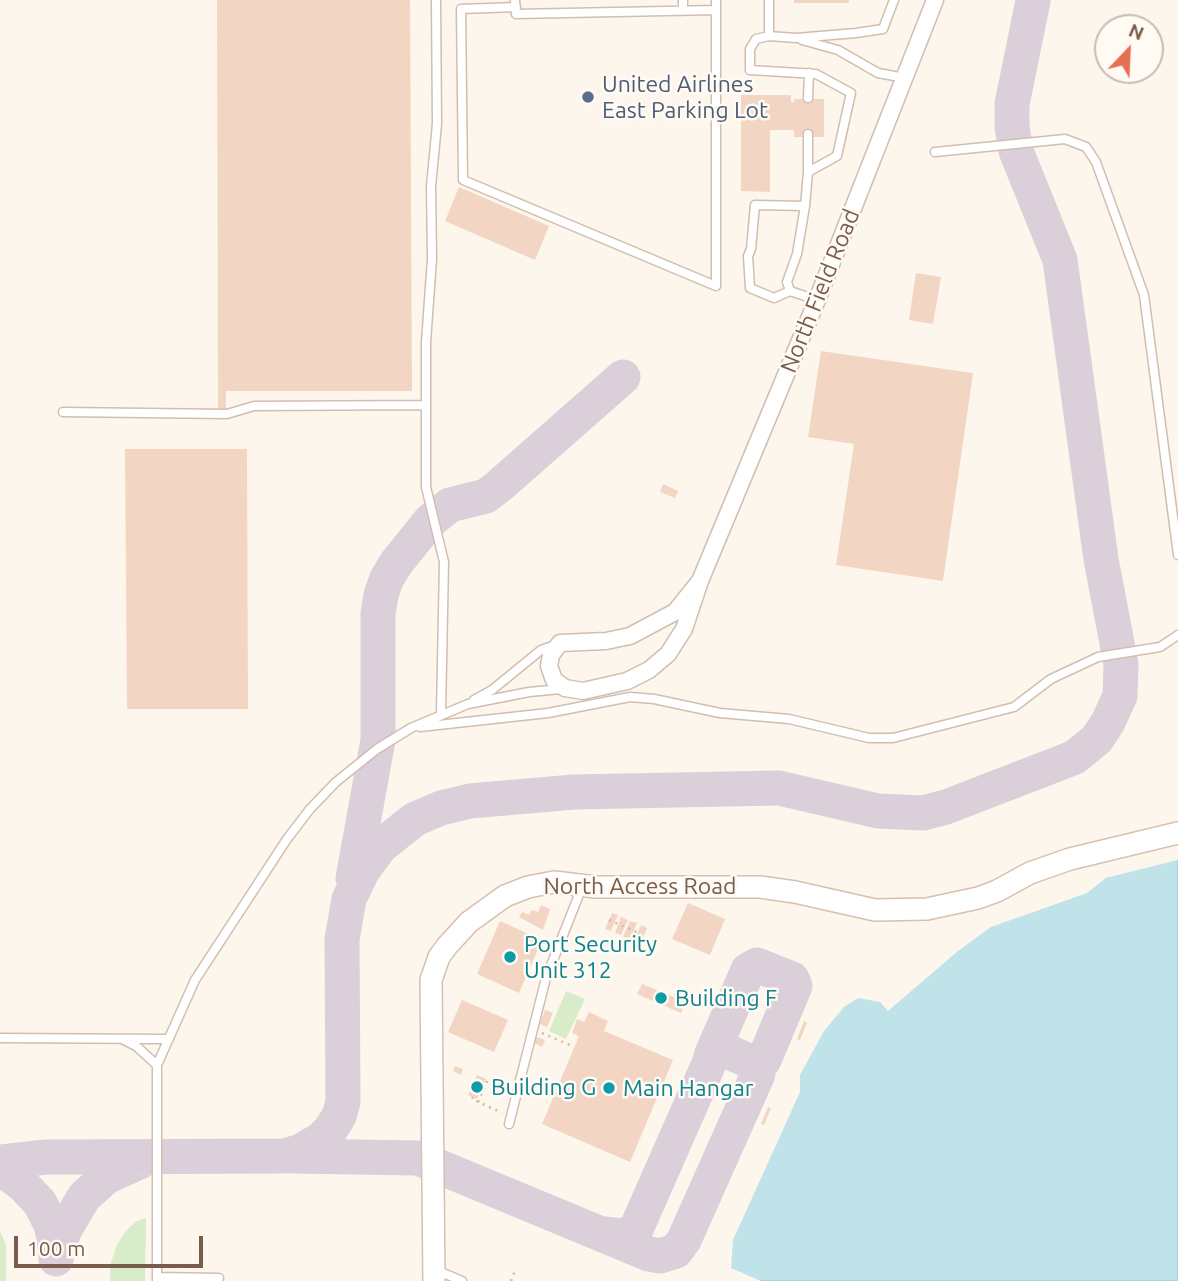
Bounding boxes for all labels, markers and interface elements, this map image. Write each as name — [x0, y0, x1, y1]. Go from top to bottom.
north arrow — [1094, 14, 1164, 84]
text: N — [1126, 19, 1147, 44]
place label: United Airlines East Parking Lot — [602, 70, 768, 124]
marker: United Airlines East Parking Lot — [580, 89, 596, 105]
street label: North Field Road — [775, 205, 865, 377]
street label: North Access Road — [543, 872, 737, 900]
place label: Port Security Unit 312 — [524, 930, 657, 984]
marker: Port Security Unit 312 — [502, 949, 518, 965]
place label: Building F — [675, 984, 777, 1012]
marker: Building F — [653, 990, 669, 1006]
place label: Building G — [491, 1073, 596, 1101]
place label: Main Hangar — [623, 1074, 754, 1102]
marker: Building G — [469, 1079, 485, 1095]
marker: Main Hangar — [601, 1080, 617, 1096]
scale bar — [18, 1222, 206, 1266]
text: 100 m — [27, 1236, 85, 1260]

